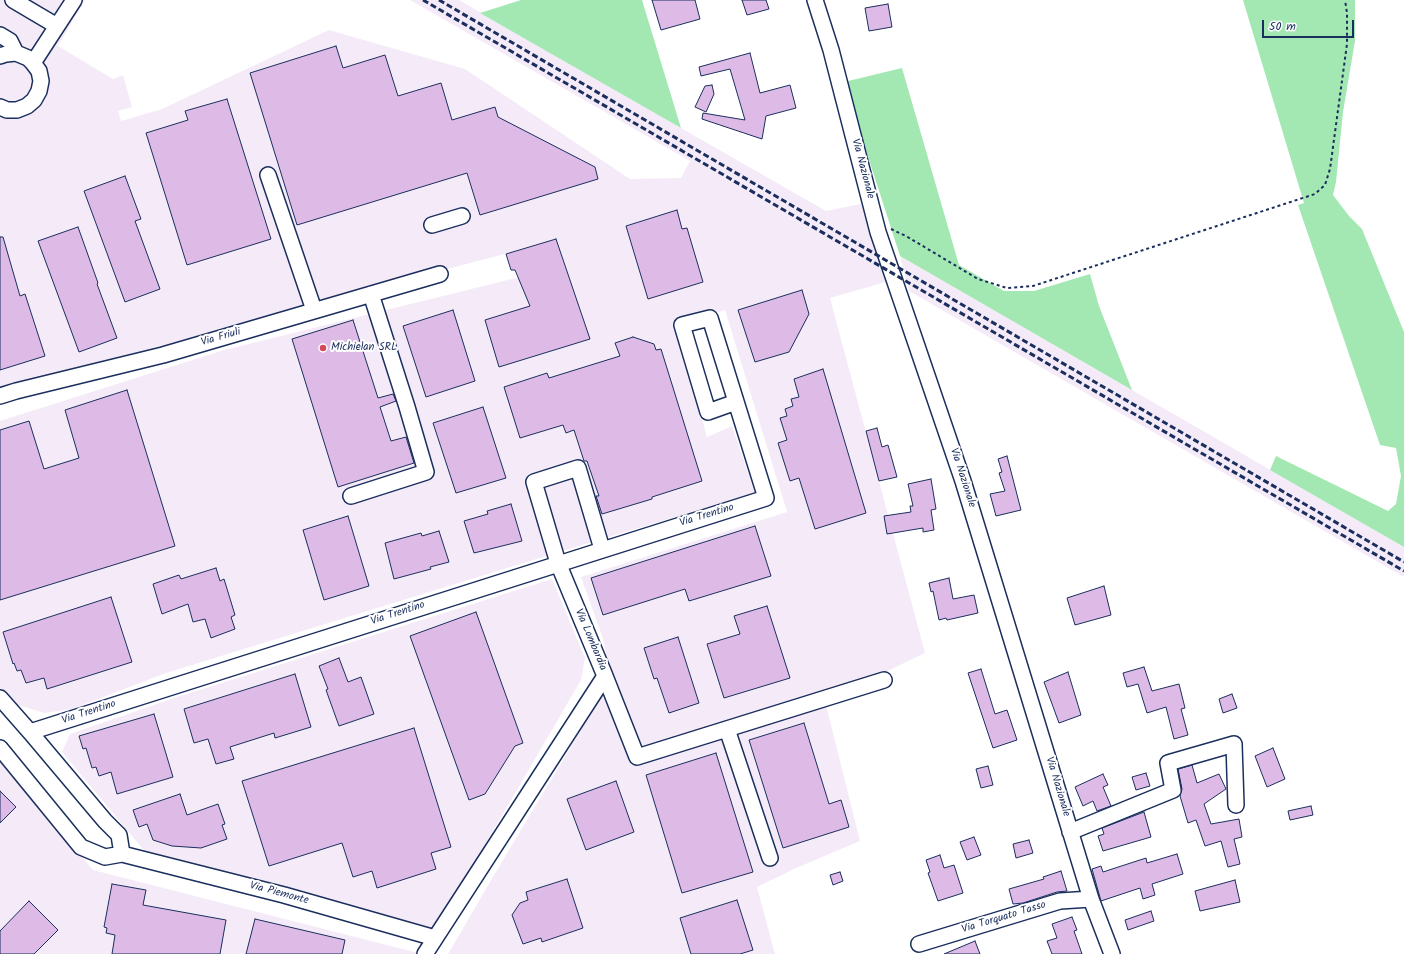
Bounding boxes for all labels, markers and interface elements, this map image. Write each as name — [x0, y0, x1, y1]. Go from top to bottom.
scale bar — [1264, 12, 1356, 38]
text: 50 m — [1269, 17, 1296, 36]
street label: Via Nazionale — [848, 137, 876, 201]
street label: Via Friuli — [200, 326, 242, 350]
place label: Michielan SRL — [331, 341, 397, 355]
marker: Michielan SRL — [318, 343, 328, 353]
street label: Via Nazionale — [946, 447, 978, 509]
street label: Via Trentino — [678, 501, 736, 531]
street label: Via Trentino — [369, 599, 427, 629]
street label: Via Lombardia — [571, 607, 609, 673]
street label: Via Trentino — [60, 698, 118, 728]
street label: Via Nazionale — [1042, 756, 1072, 818]
street label: Via Piemonte — [248, 880, 310, 908]
street label: Via Torquato Tasso — [960, 899, 1048, 937]

